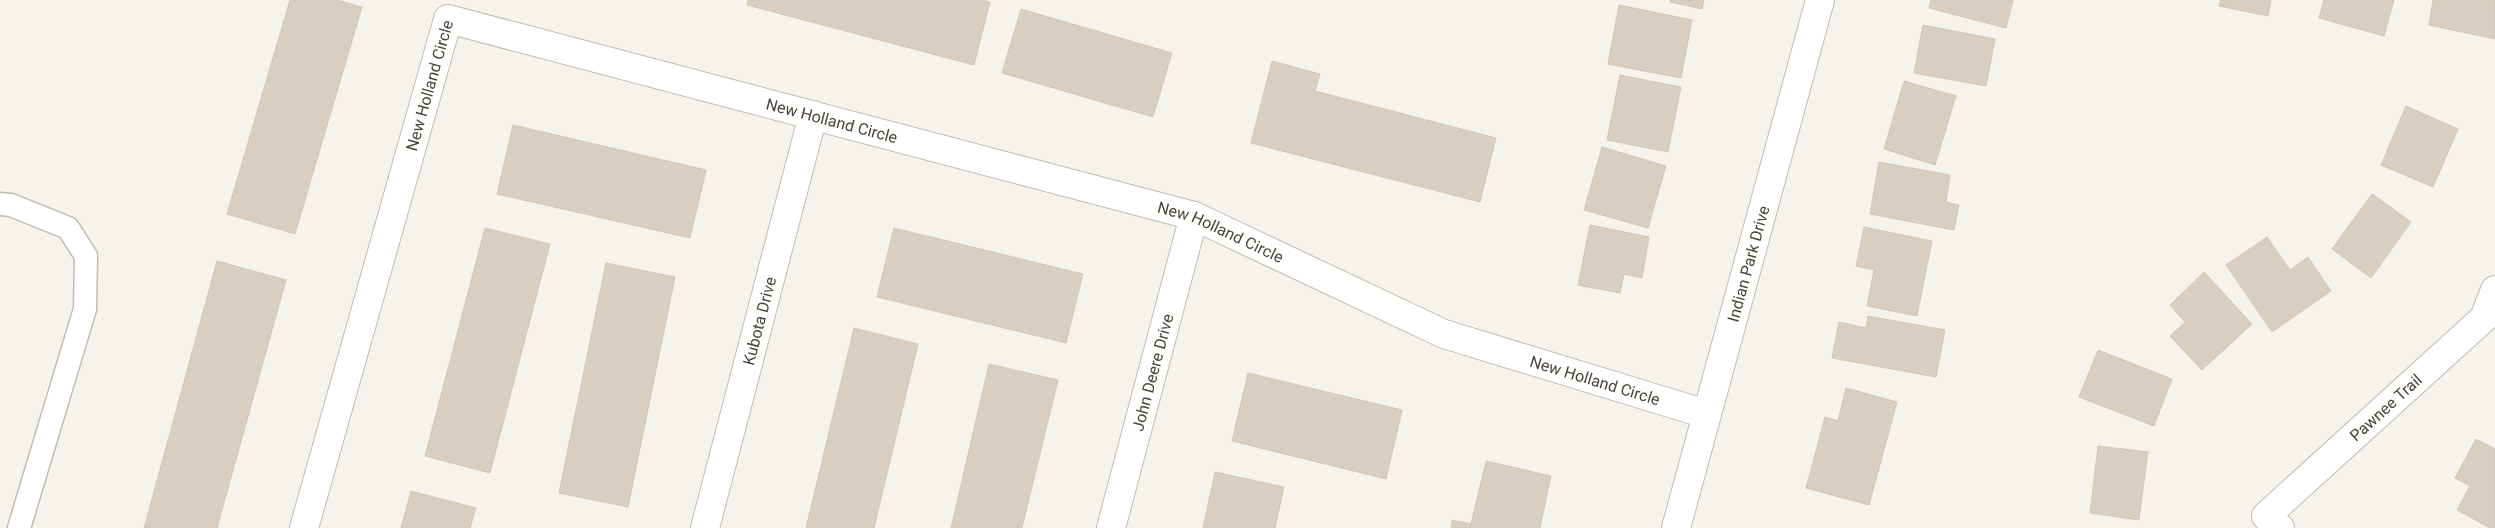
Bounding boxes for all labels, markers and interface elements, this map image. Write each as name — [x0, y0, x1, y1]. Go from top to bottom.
street label: New Holland Circle — [402, 18, 457, 153]
street label: New Holland Circle — [764, 94, 900, 147]
street label: New Holland Circle — [1156, 197, 1287, 266]
street label: Indian Park Drive — [1723, 203, 1773, 324]
street label: Kubota Drive — [738, 275, 780, 367]
street label: John Deere Drive — [1128, 312, 1177, 433]
street label: New Holland Circle — [1528, 351, 1663, 409]
street label: Pawnee Trail — [2346, 370, 2426, 445]

